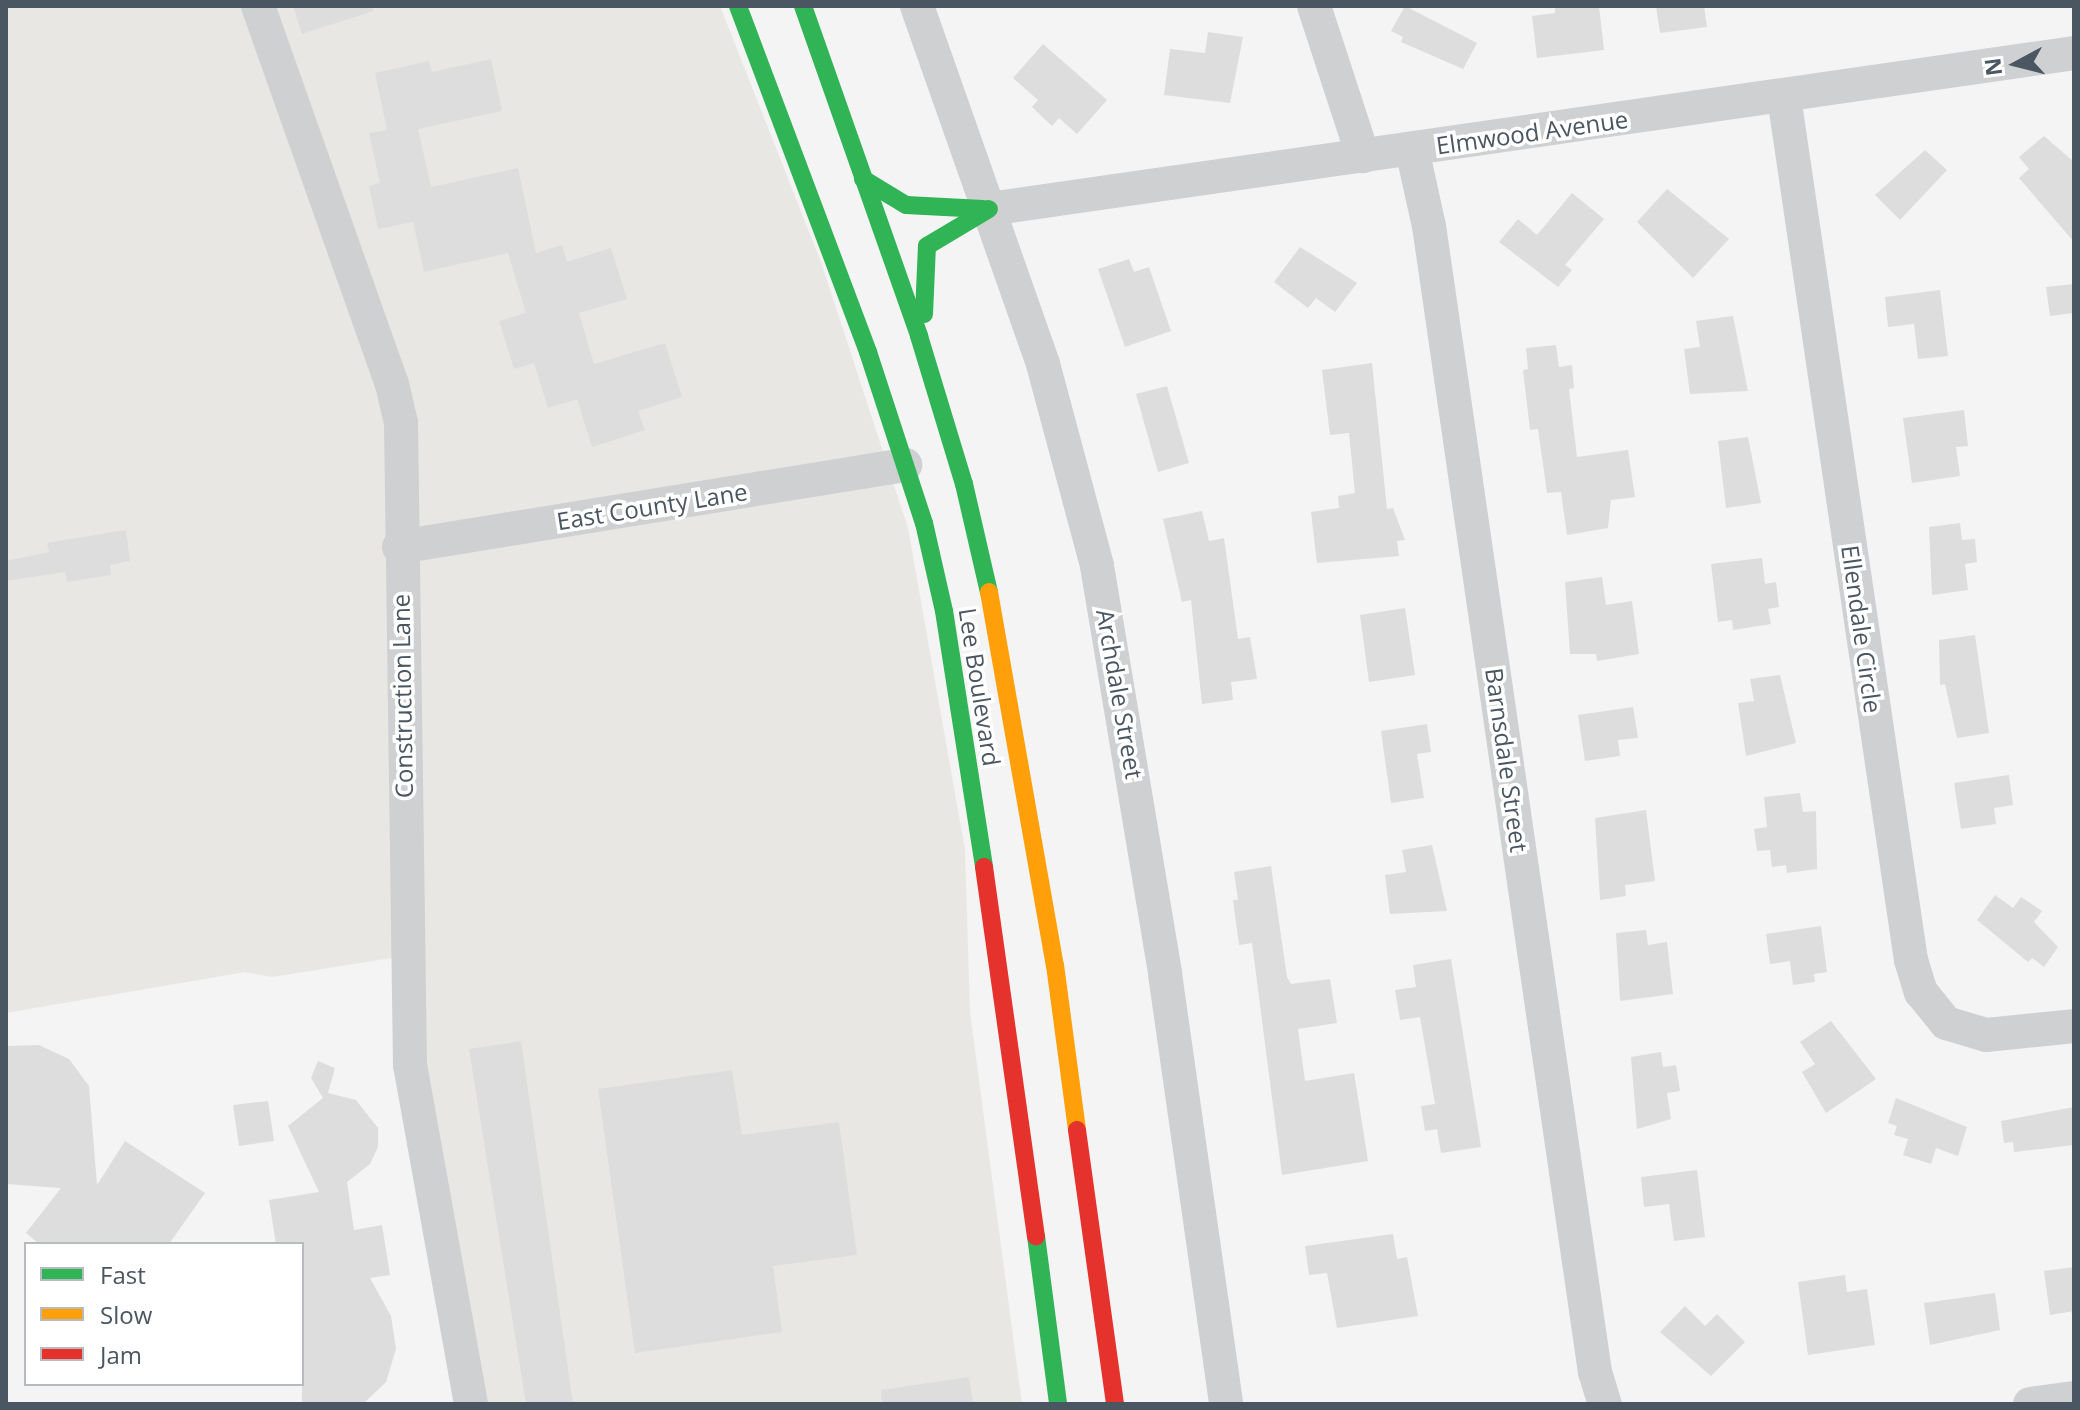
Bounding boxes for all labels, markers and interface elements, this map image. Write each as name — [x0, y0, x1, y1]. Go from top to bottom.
north arrow — [1976, 24, 2056, 104]
text: N — [1976, 56, 2008, 78]
street label: Elmwood Avenue — [1434, 104, 1630, 160]
street label: East County Lane — [555, 477, 749, 535]
street label: Ellendale Circle — [1836, 543, 1888, 715]
street label: Construction Lane — [386, 594, 418, 798]
street label: Lee Boulevard — [953, 606, 1007, 768]
street label: Archdale Street — [1091, 607, 1149, 781]
street label: Barnsdale Street — [1480, 666, 1534, 854]
legend — [24, 1242, 304, 1386]
text: Fast — [100, 1258, 146, 1291]
text: Slow — [100, 1298, 152, 1331]
text: Jam — [100, 1338, 142, 1371]

